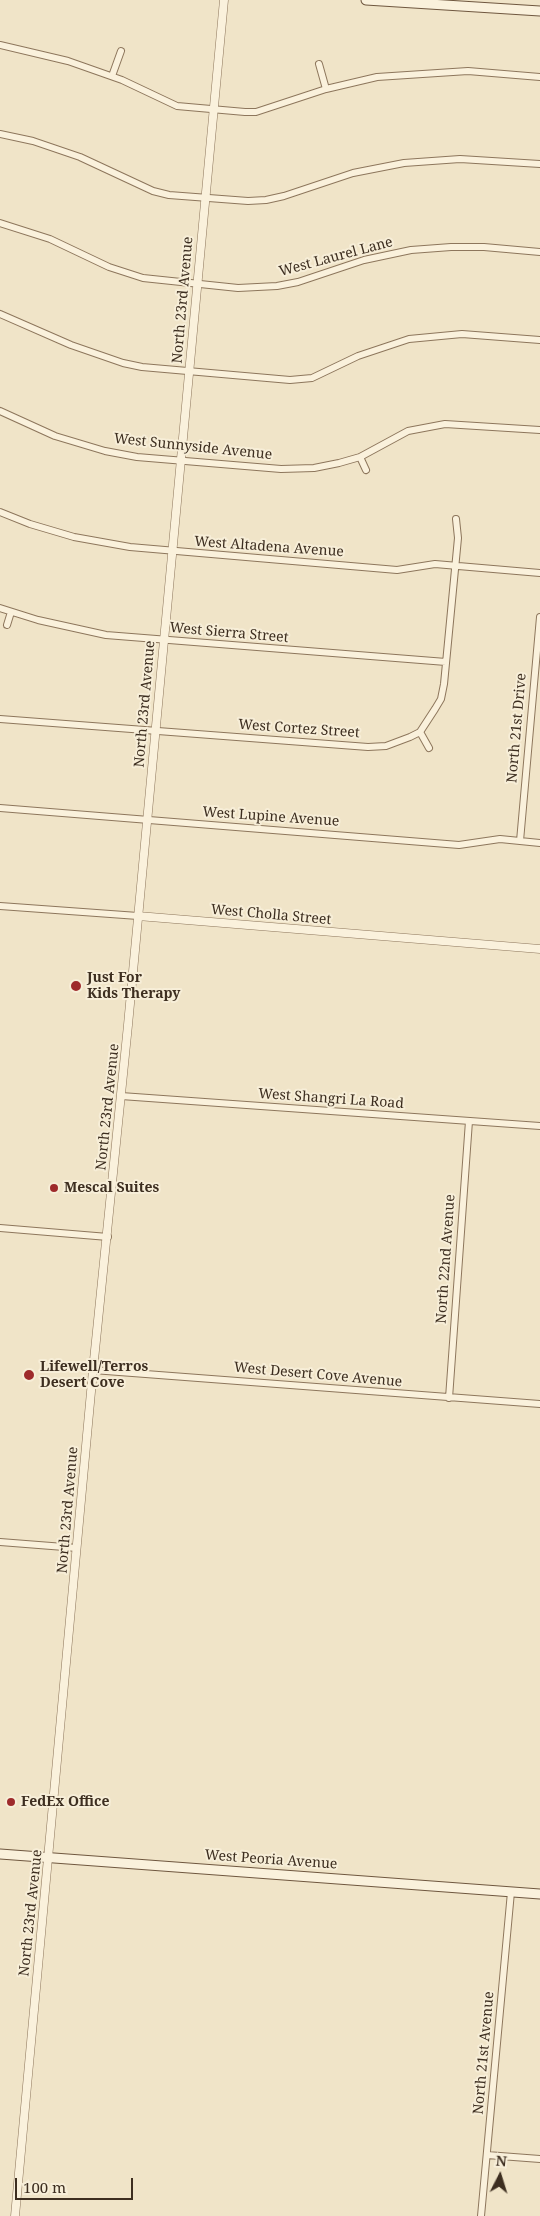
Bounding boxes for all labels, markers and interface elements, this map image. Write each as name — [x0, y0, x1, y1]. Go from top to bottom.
street label: West Laurel Lane — [277, 234, 395, 280]
street label: North 23rd Avenue — [169, 236, 197, 364]
street label: West Sunnyside Avenue — [113, 430, 273, 464]
street label: West Altadena Avenue — [194, 533, 344, 561]
street label: West Sierra Street — [169, 619, 289, 647]
street label: North 23rd Avenue — [131, 640, 159, 768]
street label: North 21st Drive — [504, 672, 530, 784]
street label: West Cortez Street — [238, 716, 360, 742]
street label: West Lupine Avenue — [202, 804, 340, 830]
street label: West Cholla Street — [210, 901, 332, 929]
place label: Just For Kids Therapy — [87, 970, 180, 1002]
marker: Just For Kids Therapy — [69, 979, 83, 993]
street label: North 23rd Avenue — [93, 1043, 123, 1171]
street label: West Shangri La Road — [258, 1086, 404, 1112]
place label: Mescal Suites — [64, 1180, 159, 1196]
marker: Mescal Suites — [48, 1182, 60, 1194]
street label: North 22nd Avenue — [433, 1194, 459, 1324]
place label: Lifewell/Terros Desert Cove — [40, 1359, 148, 1391]
street label: West Desert Cove Avenue — [233, 1359, 403, 1391]
marker: Lifewell/Terros Desert Cove — [22, 1368, 36, 1382]
street label: North 23rd Avenue — [54, 1446, 82, 1574]
place label: FedEx Office — [21, 1794, 109, 1810]
marker: FedEx Office — [5, 1796, 17, 1808]
street label: West Peoria Avenue — [204, 1847, 338, 1873]
street label: North 23rd Avenue — [16, 1849, 46, 1977]
street label: North 21st Avenue — [470, 1991, 498, 2115]
north arrow — [475, 2151, 525, 2201]
text: N — [495, 2151, 508, 2171]
scale bar — [18, 2168, 135, 2200]
text: 100 m — [23, 2177, 66, 2197]

